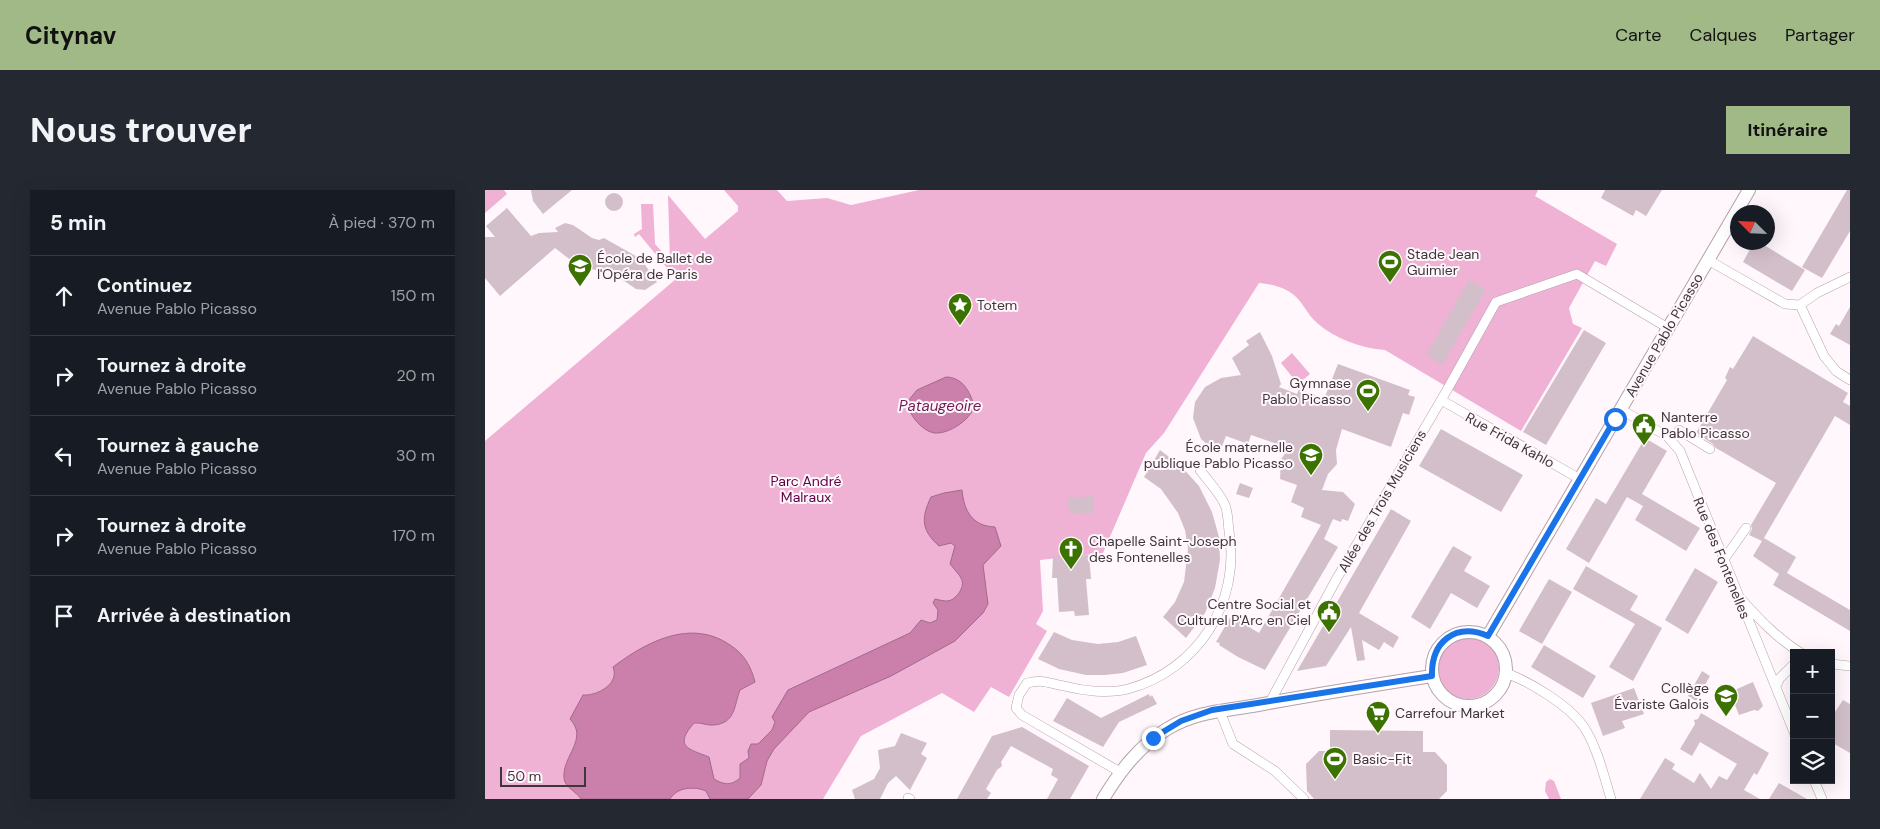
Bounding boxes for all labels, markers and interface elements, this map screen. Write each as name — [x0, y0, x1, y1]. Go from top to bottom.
text: Citynav — [25, 20, 116, 51]
text: Carte — [1615, 23, 1662, 47]
text: Calques — [1690, 23, 1757, 47]
text: Partager — [1785, 23, 1855, 47]
button: Itinéraire — [1726, 106, 1850, 154]
text: Nous trouver — [30, 107, 252, 153]
north arrow — [1730, 205, 1775, 250]
text: 5 min — [50, 209, 106, 237]
text: À pied · 370 m — [329, 212, 435, 233]
place label: Stade Jean Guimier — [1407, 245, 1479, 279]
place label: École de Ballet de l'Opéra de Paris — [597, 249, 712, 283]
sports icon: Stade Jean Guimier — [1377, 249, 1403, 283]
school or university icon: École de Ballet de l'Opéra de Paris — [567, 253, 593, 287]
street label: Avenue Pablo Picasso — [1621, 270, 1707, 400]
text: Continuez — [97, 273, 192, 298]
icon: ahead — [50, 282, 78, 310]
text: 150 m — [391, 285, 435, 306]
place icon: Totem — [947, 292, 973, 326]
place label: Totem — [977, 296, 1017, 314]
text: Avenue Pablo Picasso — [97, 298, 257, 319]
text: Tournez à droite — [97, 353, 247, 378]
icon: right — [50, 362, 78, 390]
text: 20 m — [396, 365, 435, 386]
place label: Gymnase Pablo Picasso — [1262, 374, 1351, 408]
text: Avenue Pablo Picasso — [97, 378, 257, 399]
sports icon: Gymnase Pablo Picasso — [1355, 378, 1381, 412]
water label: Pataugeoire — [899, 396, 982, 416]
street label: Rue Frida Kahlo — [1462, 408, 1558, 472]
route start — [1604, 408, 1627, 431]
place label: Nanterre Pablo Picasso — [1661, 408, 1750, 442]
public building icon: Nanterre Pablo Picasso — [1631, 412, 1657, 446]
street label: Allée des Trois Musiciens — [1334, 427, 1430, 575]
text: Tournez à gauche — [97, 433, 259, 458]
place label: École maternelle publique Pablo Picasso — [1144, 438, 1293, 472]
icon: left — [50, 442, 78, 470]
school or university icon: École maternelle publique Pablo Picasso — [1298, 442, 1324, 476]
text: 30 m — [396, 445, 435, 466]
text: Avenue Pablo Picasso — [97, 458, 257, 479]
park label: Parc André Malraux — [770, 472, 842, 506]
street label: Rue des Fontenelles — [1689, 495, 1755, 621]
text: Tournez à droite — [97, 513, 247, 538]
icon: right — [50, 522, 78, 550]
text: 170 m — [392, 525, 435, 546]
place label: Chapelle Saint-Joseph des Fontenelles — [1089, 532, 1237, 566]
church icon: Chapelle Saint-Joseph des Fontenelles — [1058, 536, 1084, 570]
text: Avenue Pablo Picasso — [97, 538, 257, 559]
place label: Centre Social et Culturel P'Arc en Ciel — [1177, 595, 1311, 629]
public building icon: Centre Social et Culturel P'Arc en Ciel — [1316, 599, 1342, 633]
icon: arrive — [50, 602, 78, 630]
text: Arrivée à destination — [97, 603, 291, 628]
map controls — [1790, 649, 1835, 784]
button: + — [1790, 649, 1835, 694]
place label: Collège Évariste Galois — [1614, 679, 1709, 713]
school or university icon: Collège Évariste Galois — [1713, 683, 1739, 717]
button: − — [1790, 694, 1835, 739]
supermarket icon: Carrefour Market — [1365, 700, 1391, 734]
place label: Carrefour Market — [1395, 704, 1505, 722]
route end — [1142, 727, 1165, 750]
button: layers — [1790, 739, 1835, 784]
sports icon: Basic-Fit — [1322, 746, 1348, 780]
place label: Basic-Fit — [1353, 750, 1411, 768]
scale bar — [500, 764, 586, 787]
text: 50 m — [507, 767, 541, 785]

